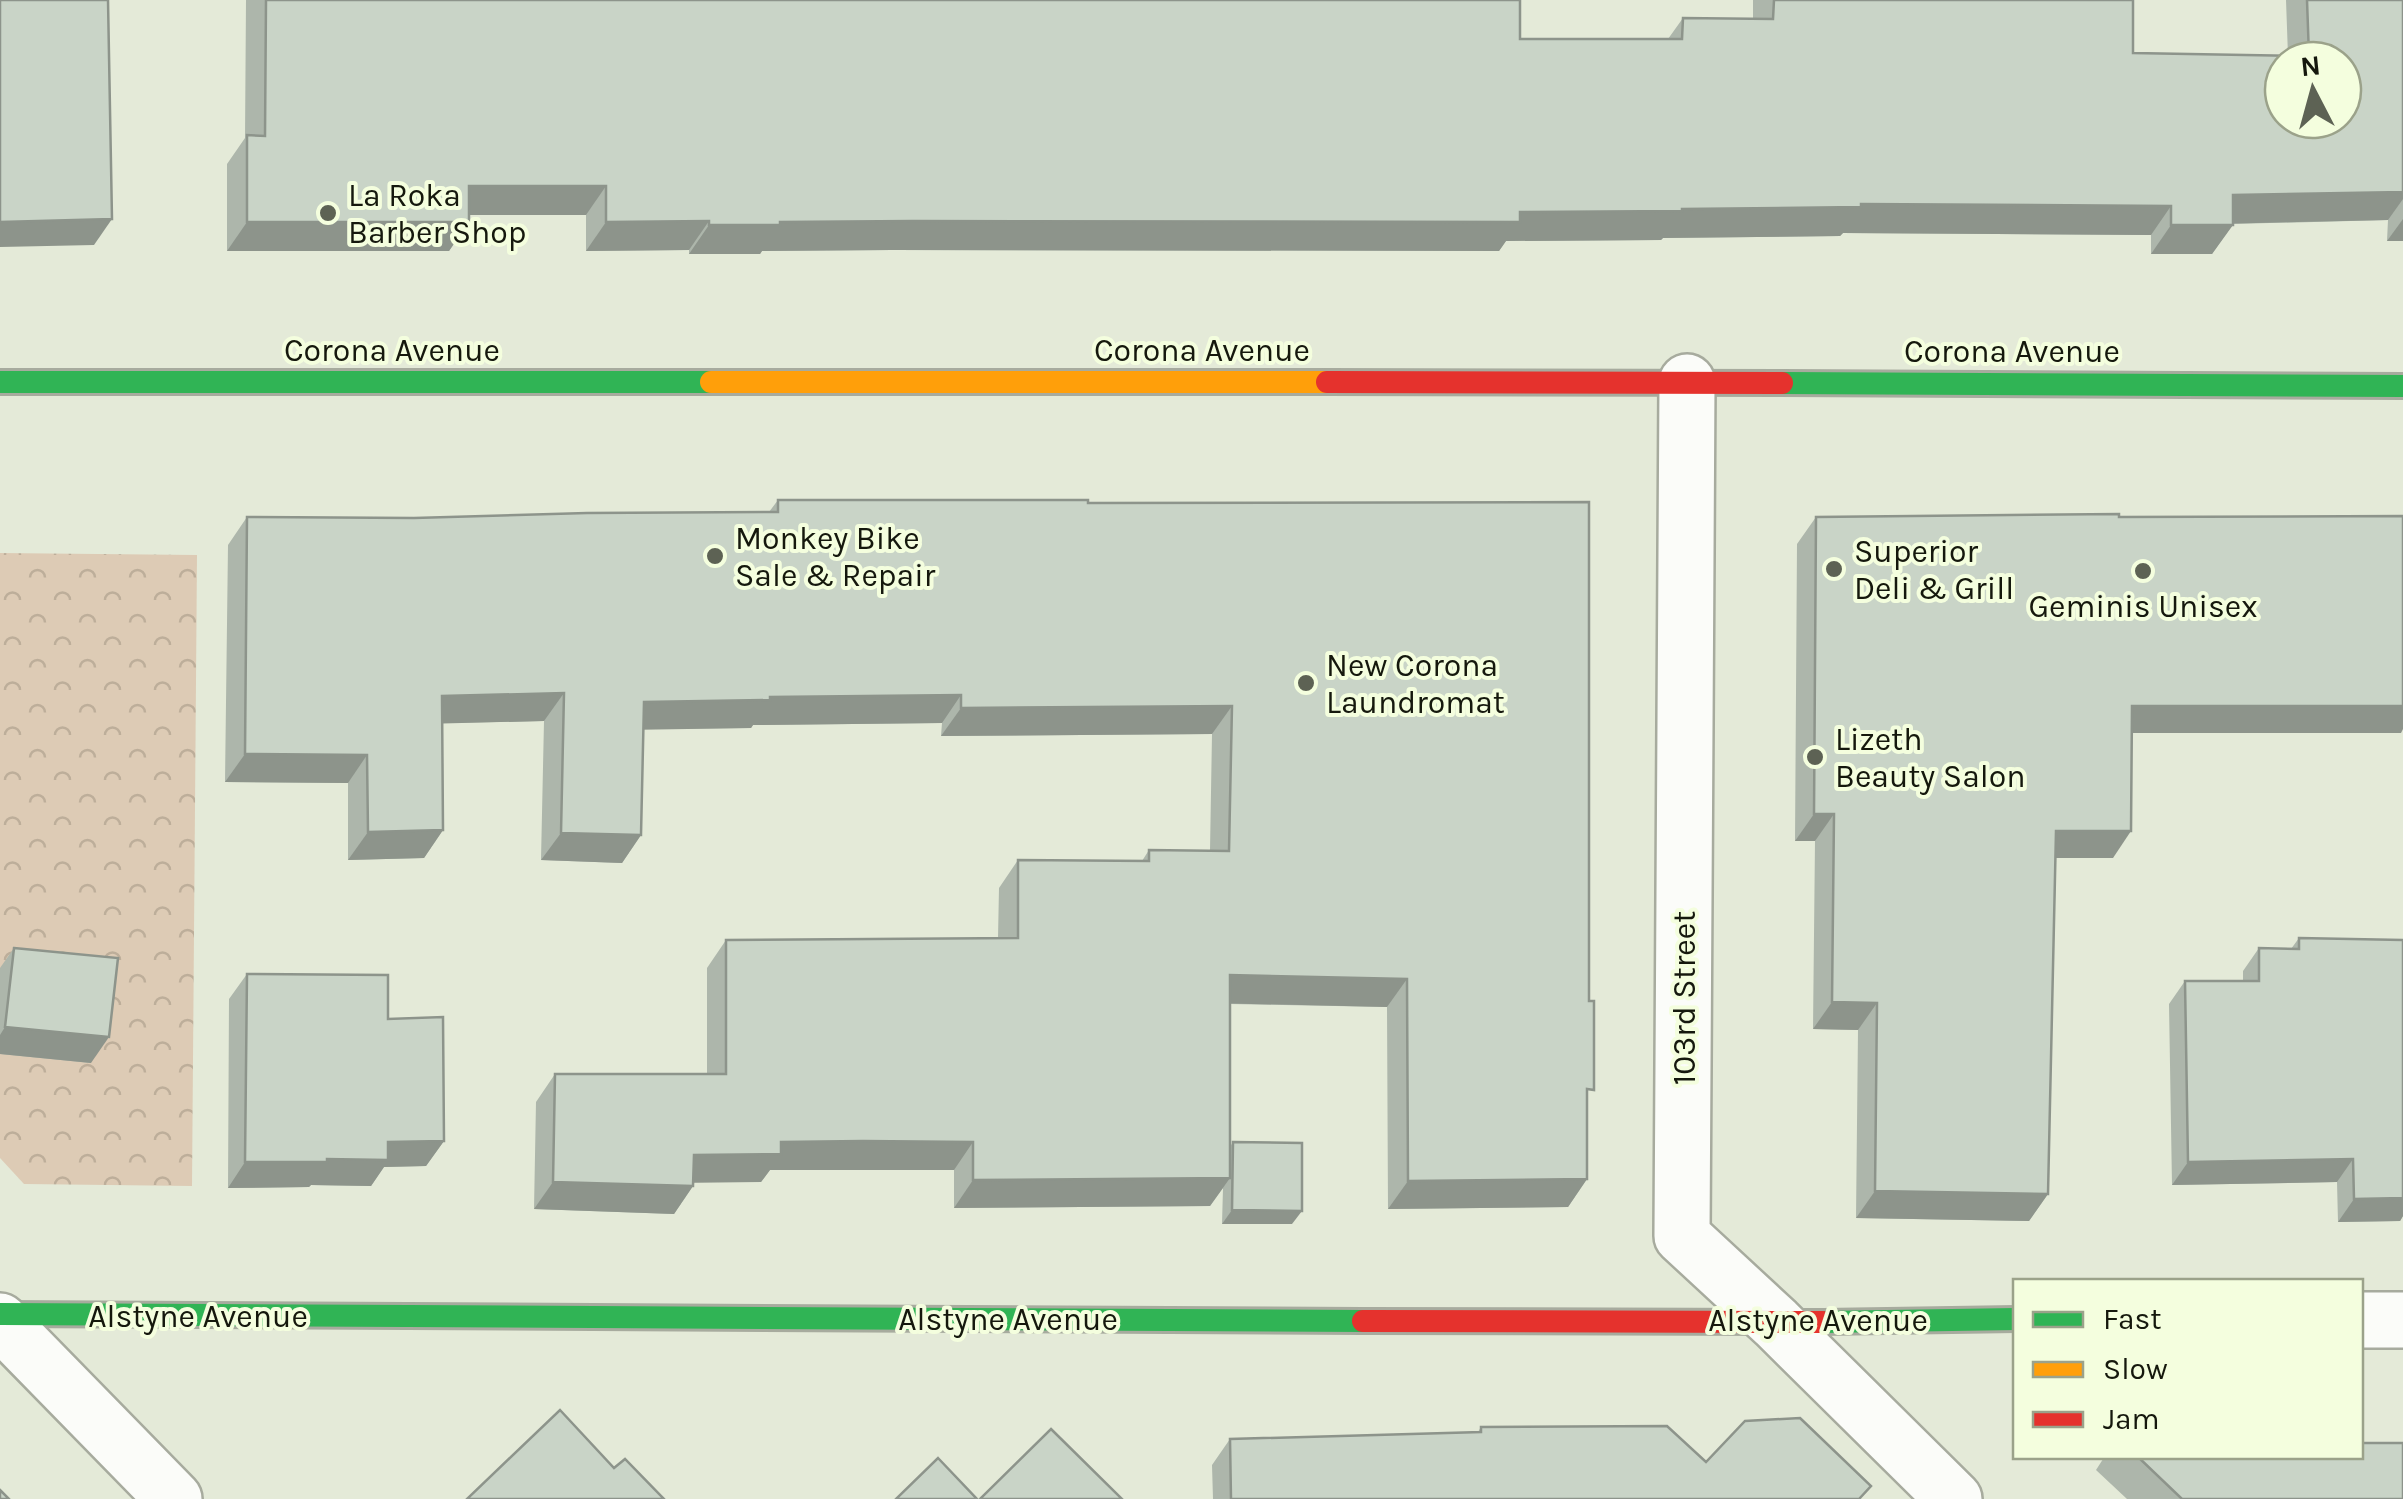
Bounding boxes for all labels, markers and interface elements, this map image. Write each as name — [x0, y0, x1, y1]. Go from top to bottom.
north arrow — [2263, 40, 2363, 140]
text: N — [2299, 48, 2322, 83]
place label: La Roka Barber Shop — [348, 177, 526, 251]
marker: La Roka Barber Shop — [317, 202, 339, 224]
street label: Corona Avenue — [284, 332, 500, 369]
street label: Corona Avenue — [1094, 332, 1310, 369]
street label: Corona Avenue — [1904, 333, 2120, 370]
place label: Monkey Bike Sale & Repair — [735, 520, 936, 594]
place label: Superior Deli & Grill — [1854, 533, 2014, 607]
marker: Monkey Bike Sale & Repair — [704, 545, 726, 567]
marker: Superior Deli & Grill — [1823, 558, 1845, 580]
marker: Geminis Unisex — [2132, 560, 2154, 582]
place label: Geminis Unisex — [2028, 588, 2258, 625]
place label: New Corona Laundromat — [1326, 647, 1505, 721]
marker: New Corona Laundromat — [1295, 672, 1317, 694]
place label: Lizeth Beauty Salon — [1835, 721, 2026, 795]
marker: Lizeth Beauty Salon — [1804, 746, 1826, 768]
street label: 103rd Street — [1666, 911, 1703, 1085]
legend — [2013, 1279, 2363, 1459]
street label: Alstyne Avenue — [88, 1298, 308, 1335]
street label: Alstyne Avenue — [898, 1301, 1118, 1338]
text: Fast — [2103, 1301, 2162, 1337]
street label: Alstyne Avenue — [1708, 1302, 1928, 1339]
text: Slow — [2103, 1351, 2168, 1387]
text: Jam — [2103, 1401, 2160, 1437]

